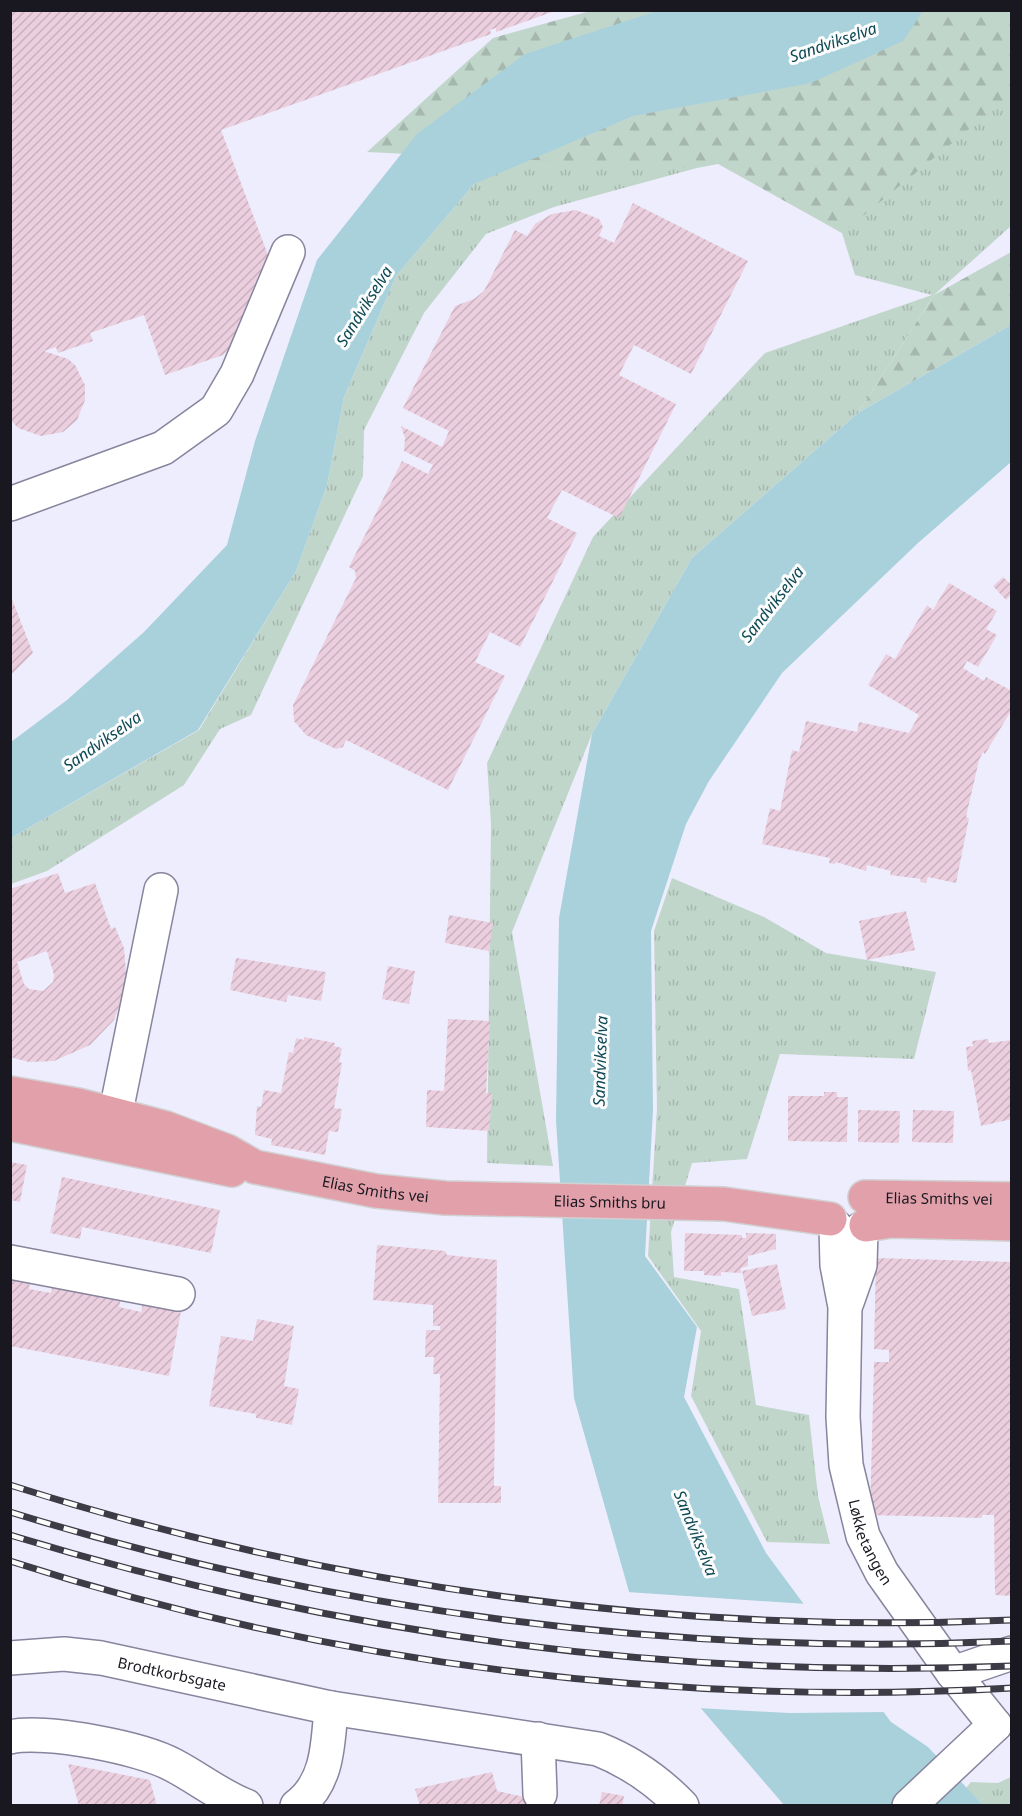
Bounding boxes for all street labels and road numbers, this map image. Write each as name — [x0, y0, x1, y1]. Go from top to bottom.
street label: Elias Smiths vei — [321, 1171, 430, 1206]
street label: Elias Smiths vei — [885, 1187, 993, 1209]
street label: Elias Smiths bru — [553, 1190, 666, 1213]
street label: Løkketangen — [845, 1497, 897, 1589]
street label: Brodtkorbsgate — [116, 1652, 228, 1695]

